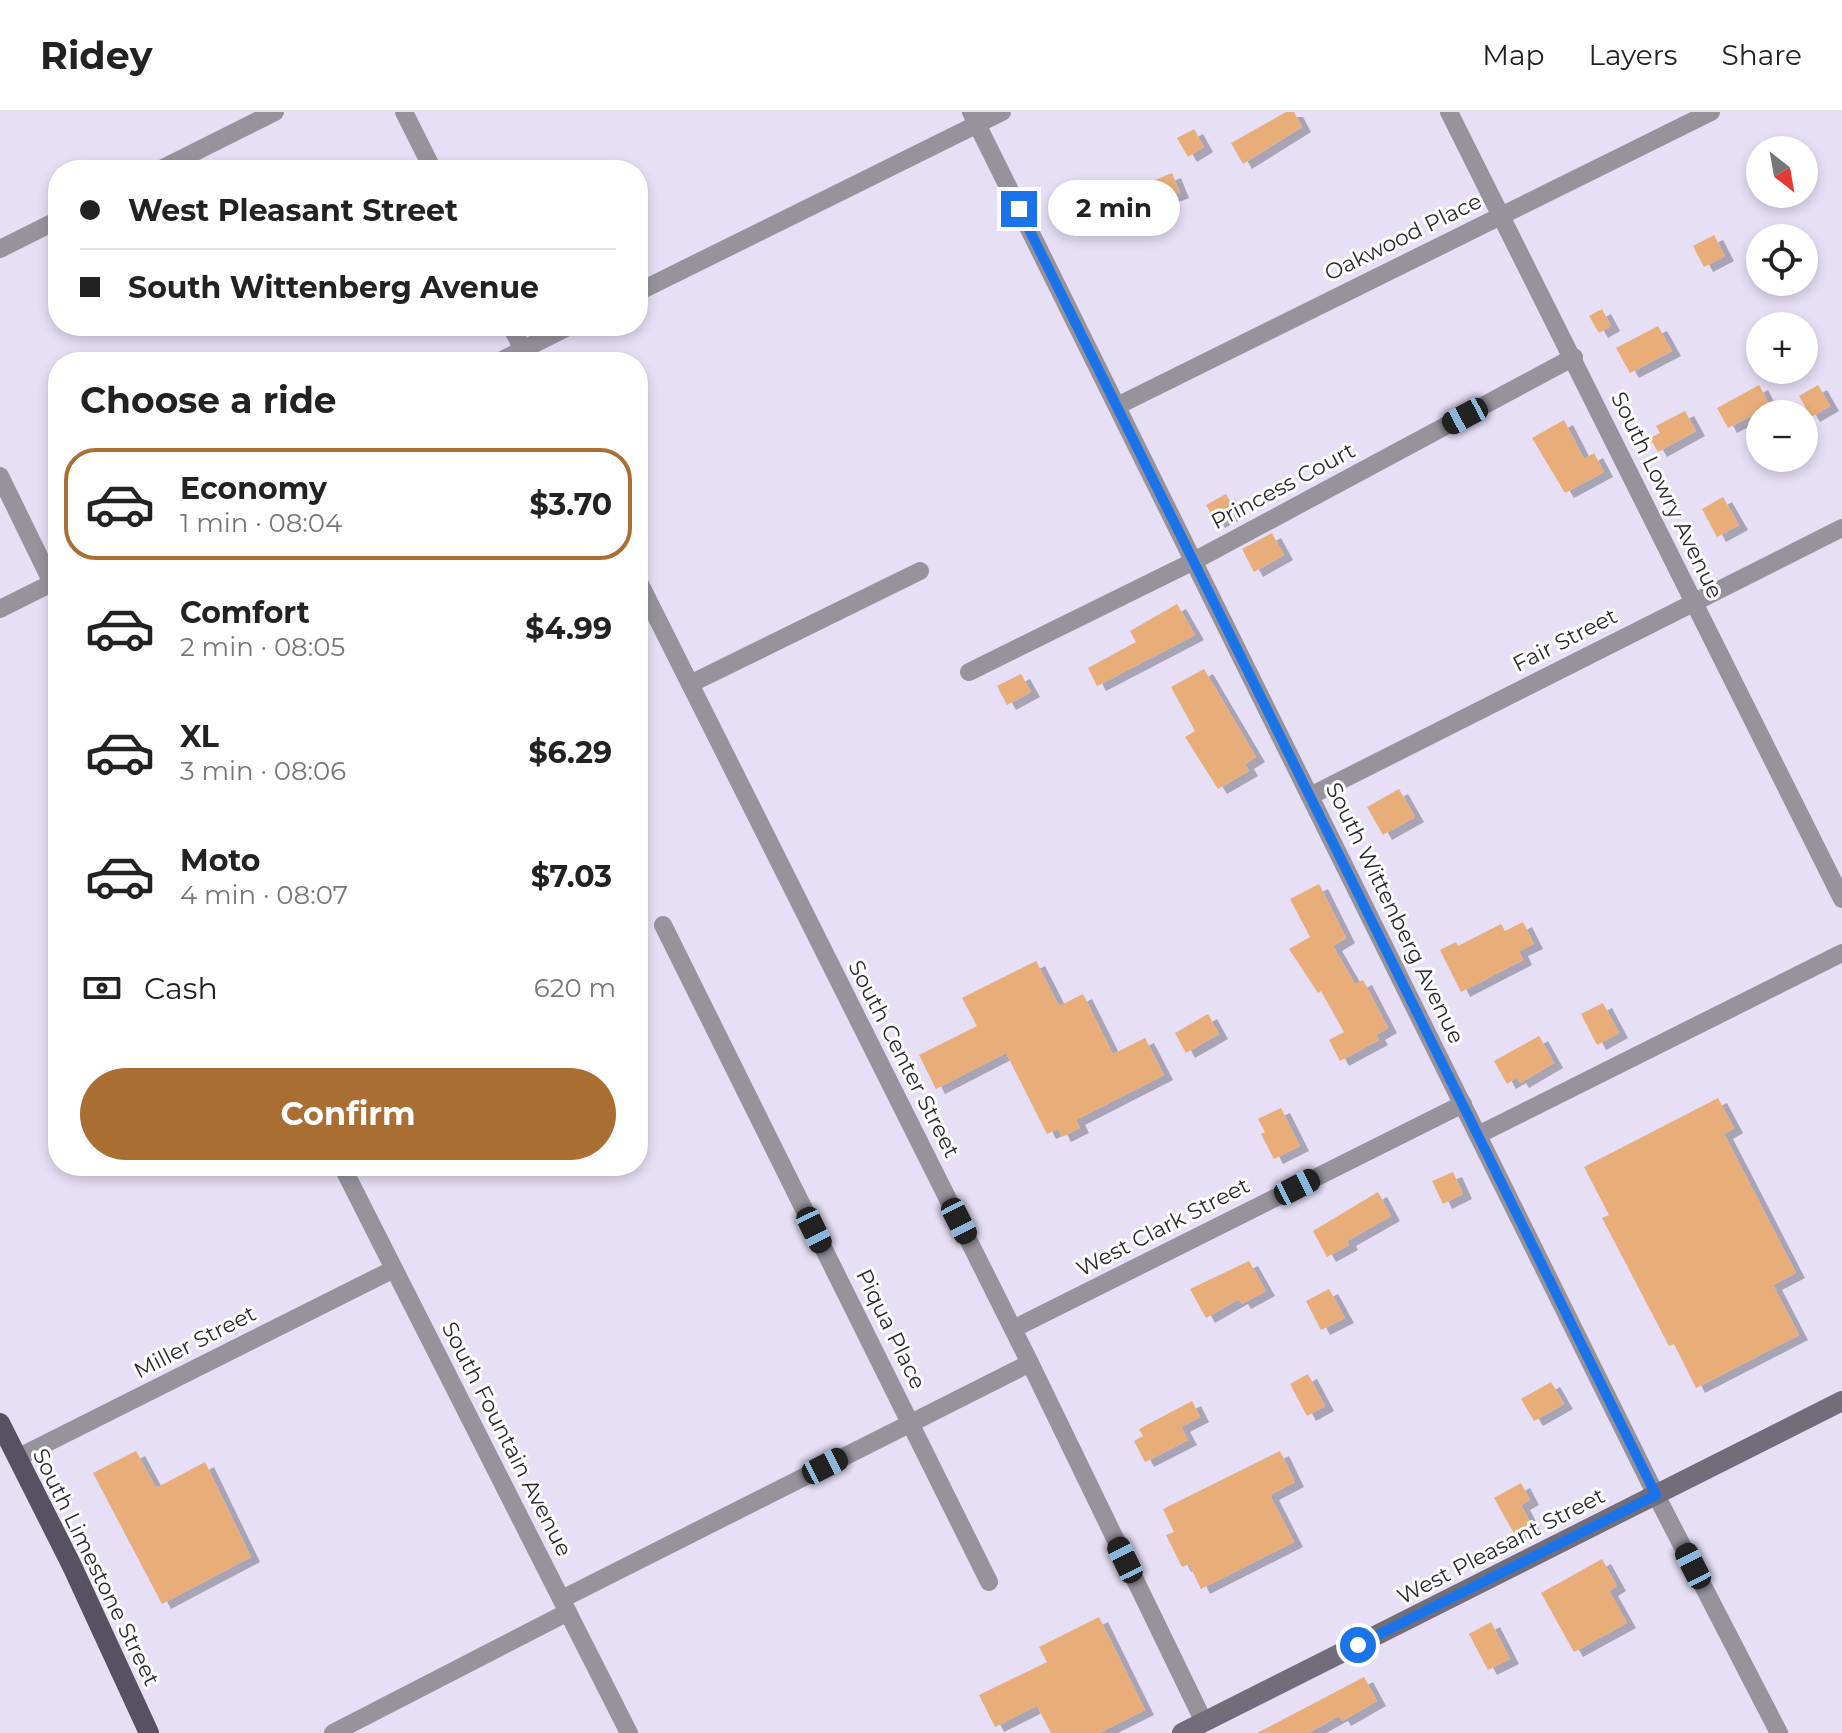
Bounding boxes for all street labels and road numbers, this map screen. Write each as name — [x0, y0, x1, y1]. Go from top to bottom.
street label: Oakwood Place — [1320, 187, 1486, 287]
street label: South Lowry Avenue — [1605, 387, 1729, 603]
street label: Princess Court — [1206, 437, 1360, 535]
street label: Fair Street — [1508, 602, 1622, 678]
street label: South Wittenberg Avenue — [1320, 778, 1470, 1048]
street label: South Center Street — [843, 956, 966, 1162]
street label: West Clark Street — [1072, 1172, 1254, 1282]
street label: Piqua Place — [850, 1265, 932, 1393]
street label: Miller Street — [130, 1300, 261, 1384]
street label: South Fountain Avenue — [436, 1317, 578, 1561]
street label: South Limestone Street — [27, 1444, 165, 1690]
street label: West Pleasant Street — [1393, 1482, 1609, 1610]

